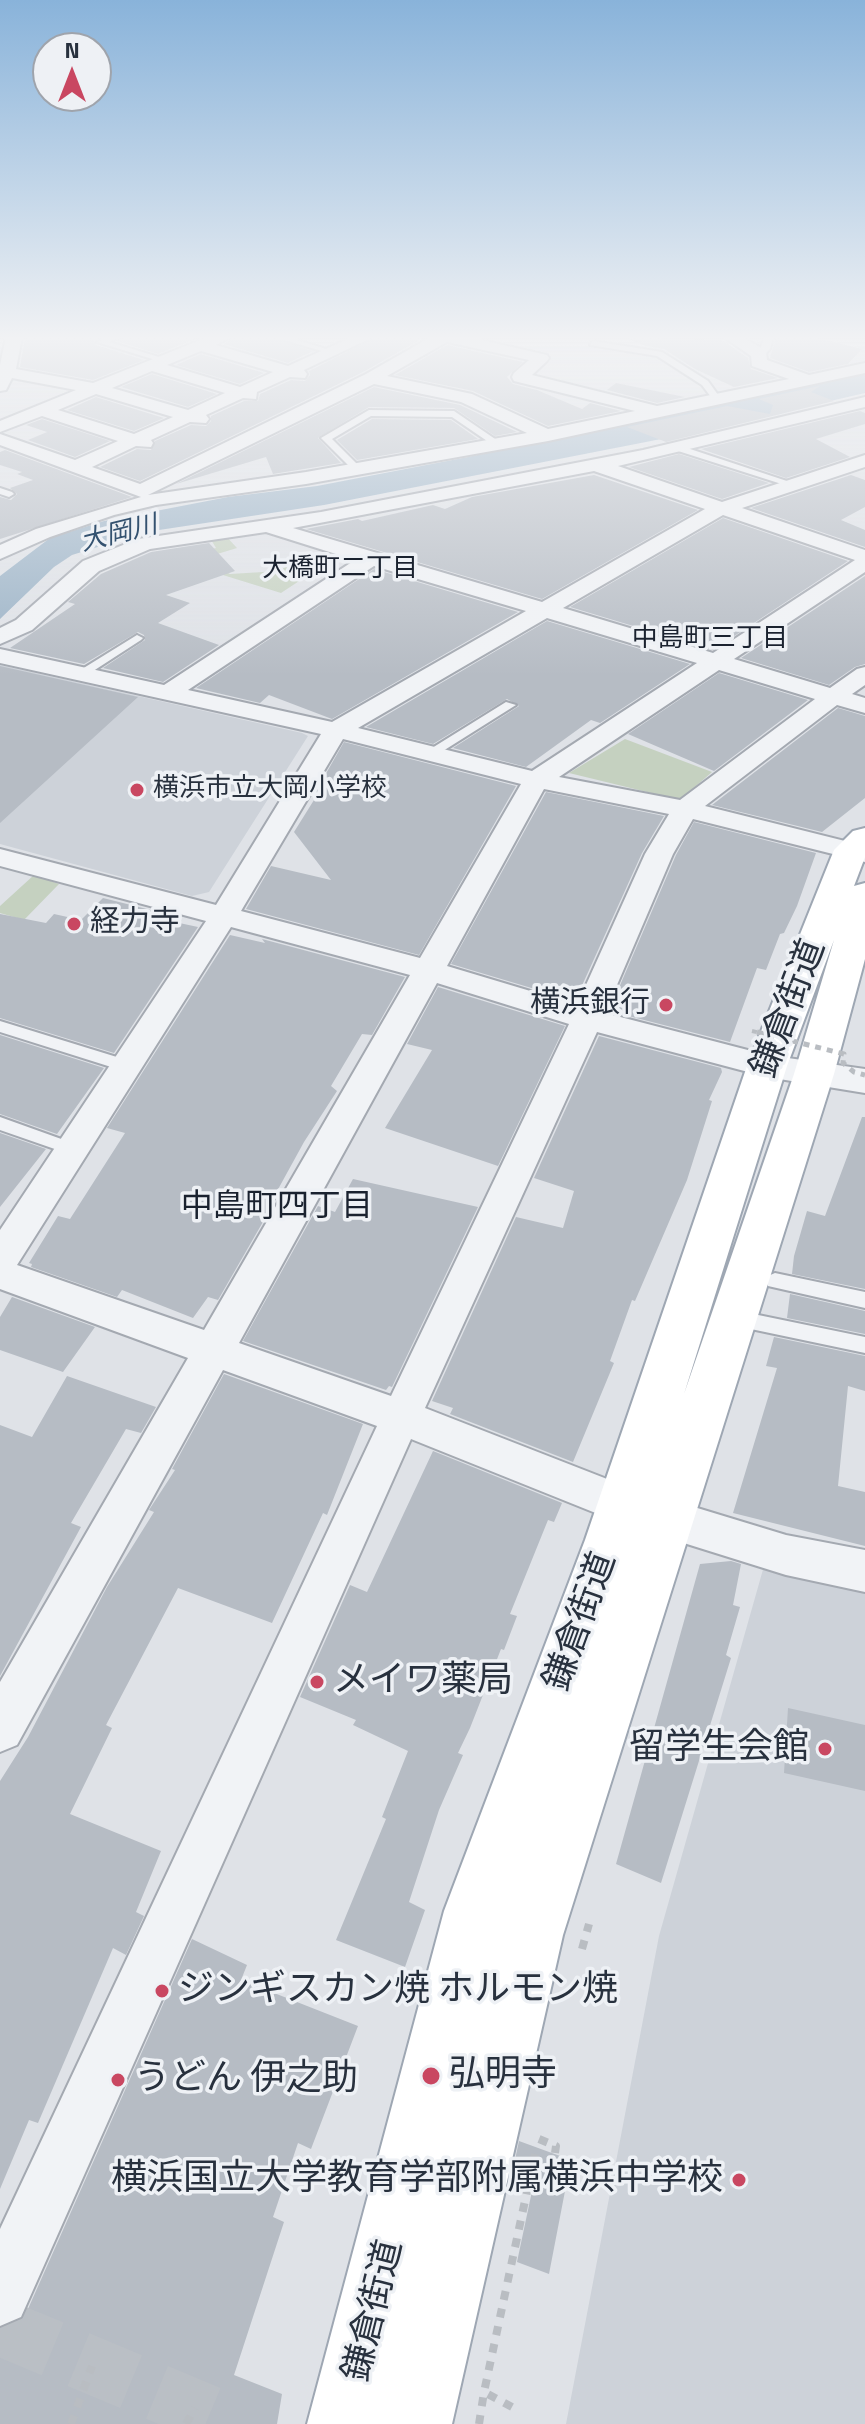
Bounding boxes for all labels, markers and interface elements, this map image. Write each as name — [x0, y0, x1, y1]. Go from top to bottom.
north arrow — [32, 32, 112, 112]
text: N — [64, 33, 80, 67]
water label: 大岡川 — [77, 510, 161, 560]
district label: 大橋町二丁目 — [262, 554, 418, 586]
district label: 中島町三丁目 — [632, 624, 788, 656]
place label: 横浜市立大岡小学校 — [153, 774, 387, 806]
marker: 横浜市立大岡小学校 — [128, 781, 146, 799]
place label: 経力寺 — [90, 906, 180, 942]
marker: 経力寺 — [65, 915, 83, 933]
street label: 鎌倉街道 — [744, 934, 836, 1084]
place label: 横浜銀行 — [530, 987, 650, 1023]
marker: 横浜銀行 — [657, 996, 675, 1014]
district label: 中島町四丁目 — [181, 1189, 373, 1227]
street label: 鎌倉街道 — [537, 1547, 627, 1697]
place label: メイワ薬局 — [333, 1660, 513, 1704]
marker: メイワ薬局 — [308, 1673, 326, 1691]
place label: 留学生会館 — [629, 1727, 809, 1771]
marker: 留学生会館 — [816, 1740, 834, 1758]
place label: ジンギスカン焼 ホルモン焼 — [178, 1969, 618, 2013]
marker: ジンギスカン焼 ホルモン焼 — [153, 1982, 171, 2000]
place label: 弘明寺 — [449, 2054, 557, 2098]
place label: うどん 伊之助 — [134, 2058, 358, 2102]
marker: 弘明寺 — [420, 2065, 442, 2087]
marker: うどん 伊之助 — [109, 2071, 127, 2089]
place label: 横浜国立大学教育学部附属横浜中学校 — [111, 2158, 723, 2202]
marker: 横浜国立大学教育学部附属横浜中学校 — [730, 2171, 748, 2189]
street label: 鎌倉街道 — [337, 2236, 413, 2386]

